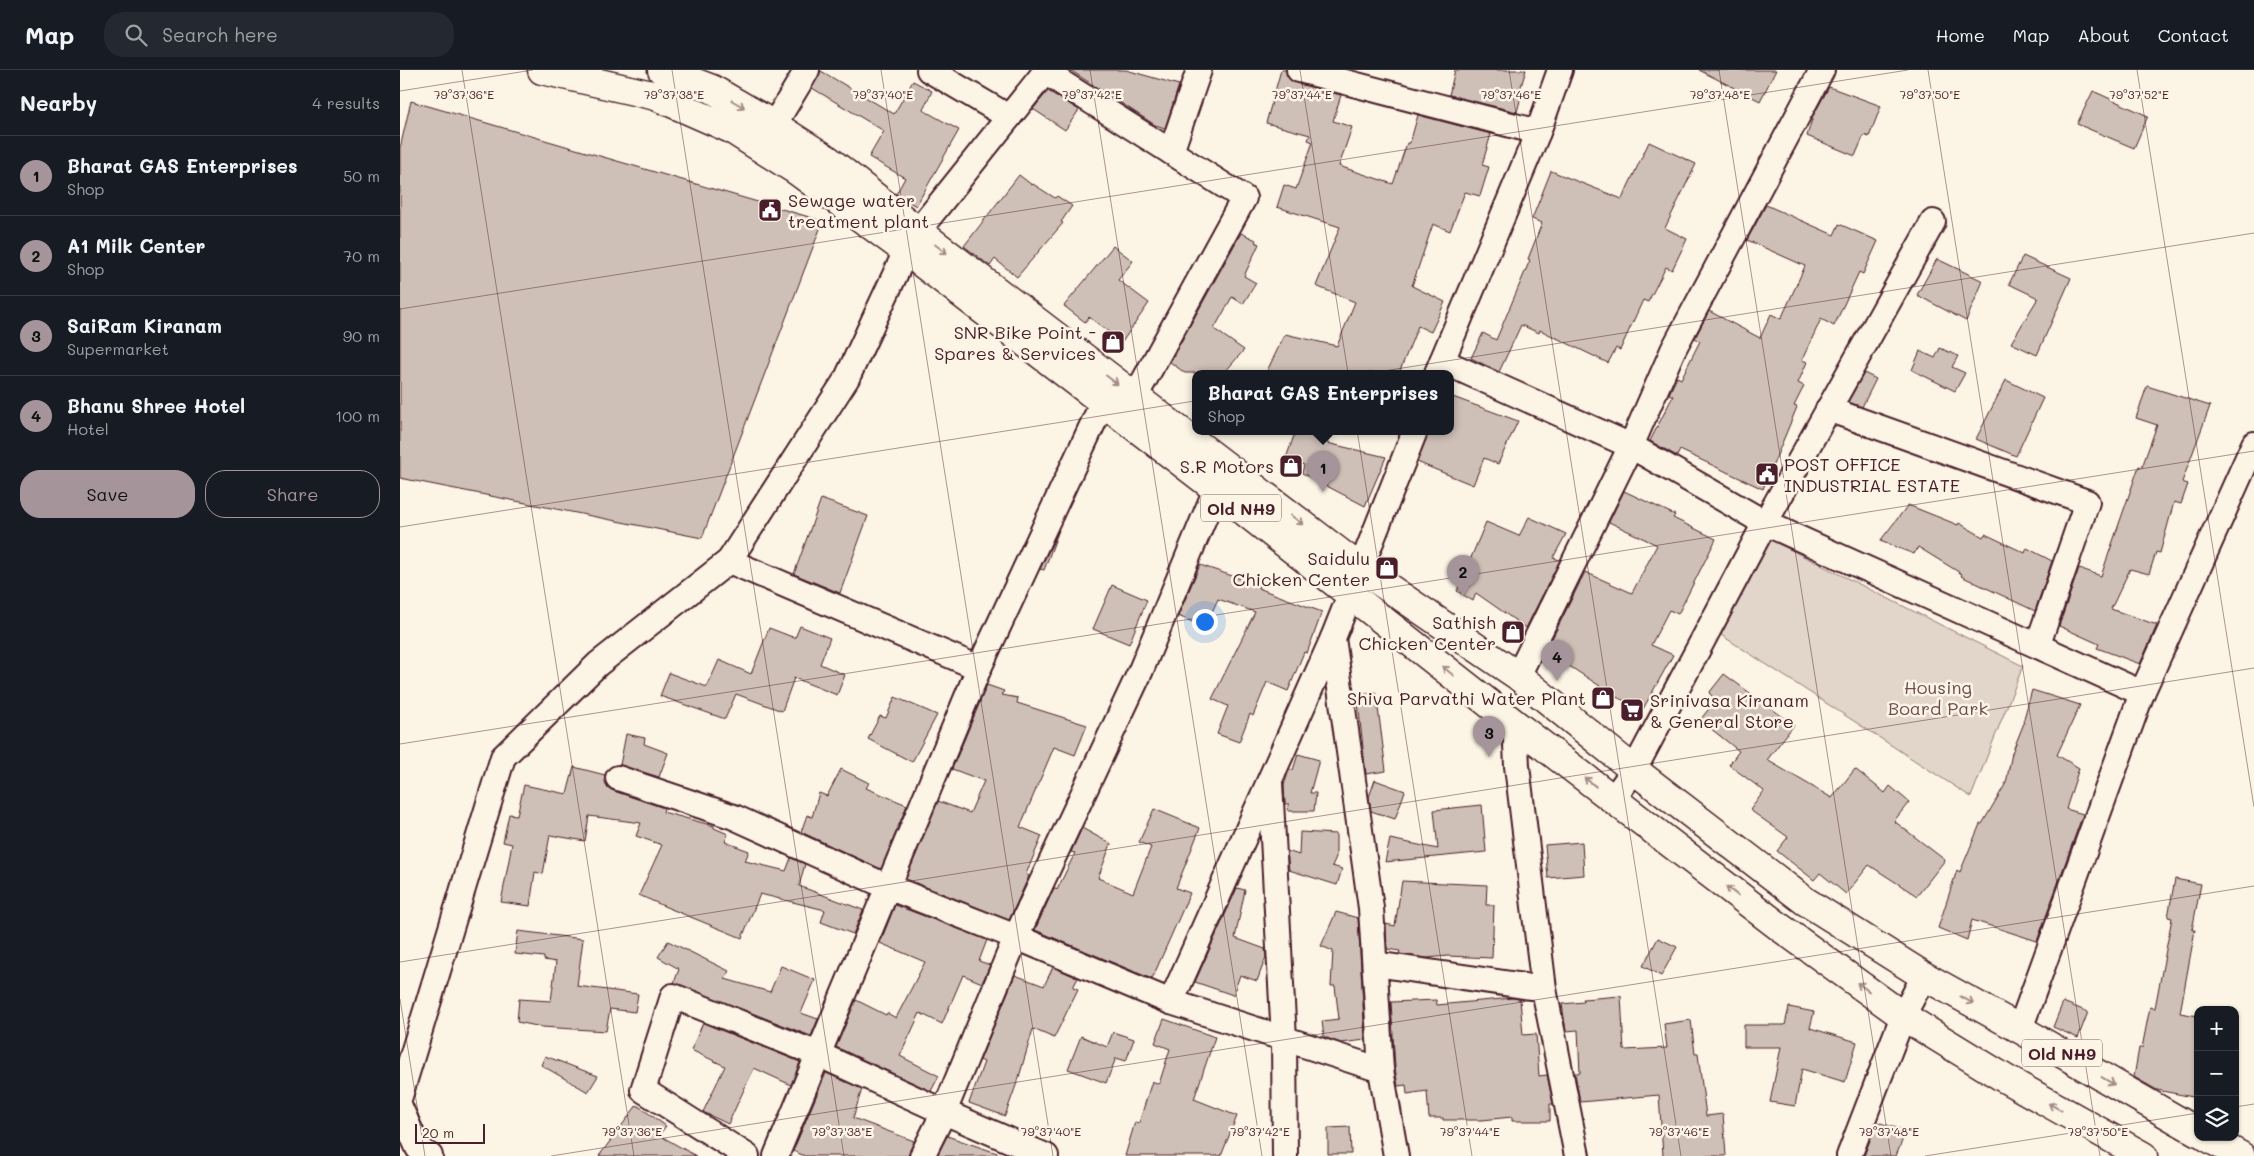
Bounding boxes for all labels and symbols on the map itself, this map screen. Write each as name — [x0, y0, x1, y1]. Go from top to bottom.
text: 79°37'36"E — [434, 86, 494, 102]
text: 79°37'38"E — [644, 86, 704, 102]
text: 79°37'40"E — [853, 86, 913, 102]
text: 79°37'42"E — [1062, 86, 1122, 102]
text: 79°37'44"E — [1272, 86, 1332, 102]
text: 79°37'46"E — [1481, 86, 1541, 102]
text: 79°37'48"E — [1690, 86, 1750, 102]
text: 79°37'50"E — [1900, 86, 1960, 102]
text: 79°37'52"E — [2109, 86, 2169, 102]
one-way arrow — [731, 99, 745, 109]
place label: Sewage water treatment plant — [788, 188, 929, 233]
public building icon: Sewage water treatment plant — [757, 197, 783, 223]
one-way arrow — [934, 244, 948, 254]
place label: SNR Bike Point - Spares & Services — [934, 320, 1096, 365]
shop icon: SNR Bike Point - Spares & Services — [1100, 329, 1126, 355]
one-way arrow — [1105, 374, 1118, 385]
pin: 1 — [1307, 451, 1339, 492]
place label: POST OFFICE INDUSTRIAL ESTATE — [1784, 452, 1960, 497]
shop icon: S.R Motors — [1278, 453, 1304, 479]
place label: S.R Motors — [1180, 454, 1274, 478]
public building icon: POST OFFICE INDUSTRIAL ESTATE — [1754, 461, 1780, 487]
road number: Old NH9 — [1201, 494, 1281, 522]
one-way arrow — [1290, 515, 1303, 526]
place label: Saidulu Chicken Center — [1232, 546, 1370, 591]
shop icon: Saidulu Chicken Center — [1374, 555, 1400, 581]
pin: 2 — [1447, 555, 1479, 596]
your location — [1192, 609, 1218, 635]
place label: Sathish Chicken Center — [1358, 610, 1496, 655]
shop icon: Sathish Chicken Center — [1500, 619, 1526, 645]
pin: 4 — [1541, 640, 1573, 681]
one-way arrow — [1442, 665, 1455, 676]
park label: Housing Board Park — [1888, 675, 1988, 720]
shop icon: Shiva Parvathi Water Plant — [1590, 685, 1616, 711]
place label: Shiva Parvathi Water Plant — [1347, 686, 1586, 710]
place label: Srinivasa Kiranam & General Store — [1650, 688, 1809, 733]
supermarket icon: Srinivasa Kiranam & General Store — [1619, 697, 1645, 723]
pin: 3 — [1473, 716, 1505, 757]
one-way arrow — [1584, 776, 1597, 787]
one-way arrow — [1726, 886, 1739, 897]
one-way arrow — [1857, 982, 1870, 993]
one-way arrow — [1959, 996, 1974, 1005]
road number: Old NH9 — [2022, 1040, 2102, 1066]
one-way arrow — [2100, 1076, 2115, 1086]
one-way arrow — [2048, 1101, 2062, 1111]
scale bar — [415, 1121, 485, 1144]
text: 79°37'36"E — [602, 1123, 662, 1139]
text: 79°37'38"E — [812, 1123, 872, 1139]
text: 79°37'40"E — [1021, 1123, 1081, 1139]
text: 79°37'42"E — [1230, 1123, 1290, 1139]
text: 79°37'44"E — [1440, 1123, 1500, 1139]
text: 79°37'46"E — [1649, 1123, 1709, 1139]
text: 79°37'48"E — [1859, 1123, 1919, 1139]
text: 79°37'50"E — [2068, 1123, 2128, 1139]

